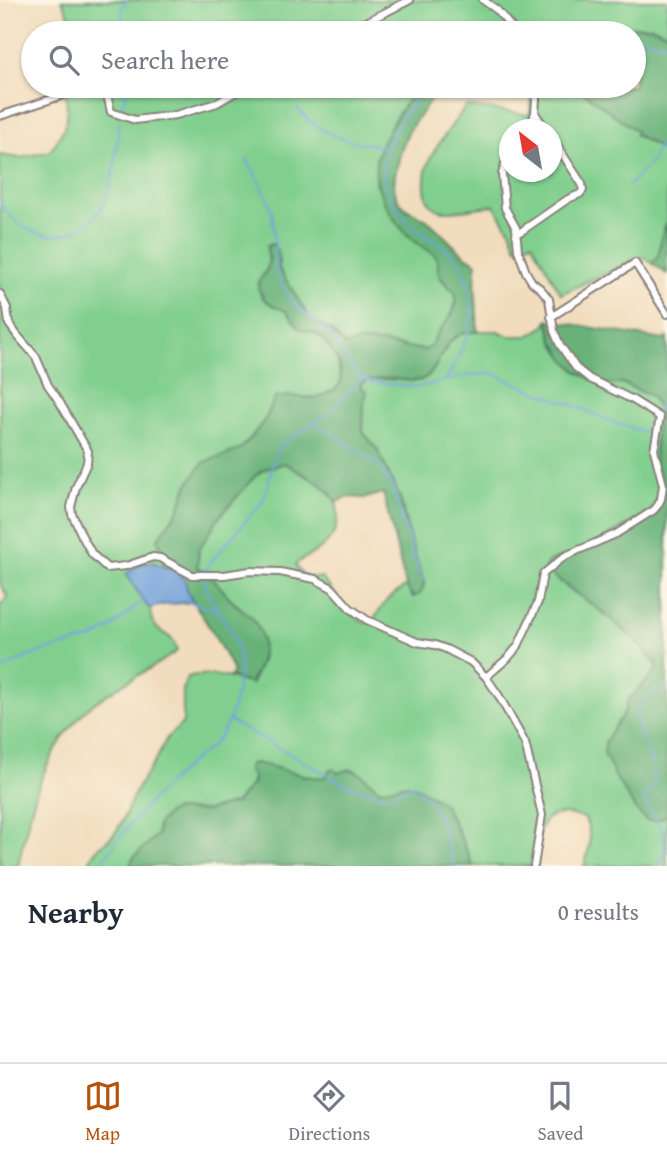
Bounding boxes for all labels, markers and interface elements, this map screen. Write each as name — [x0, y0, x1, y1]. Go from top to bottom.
search box — [21, 21, 646, 98]
text: Search here — [101, 40, 229, 79]
icon: search — [45, 41, 83, 79]
north arrow — [499, 119, 562, 182]
text: Nearby — [28, 890, 124, 934]
text: 0 results — [558, 895, 639, 928]
tab: Map — [84, 1077, 122, 1147]
tab: Directions — [289, 1077, 370, 1147]
tab: Saved — [537, 1077, 583, 1147]

